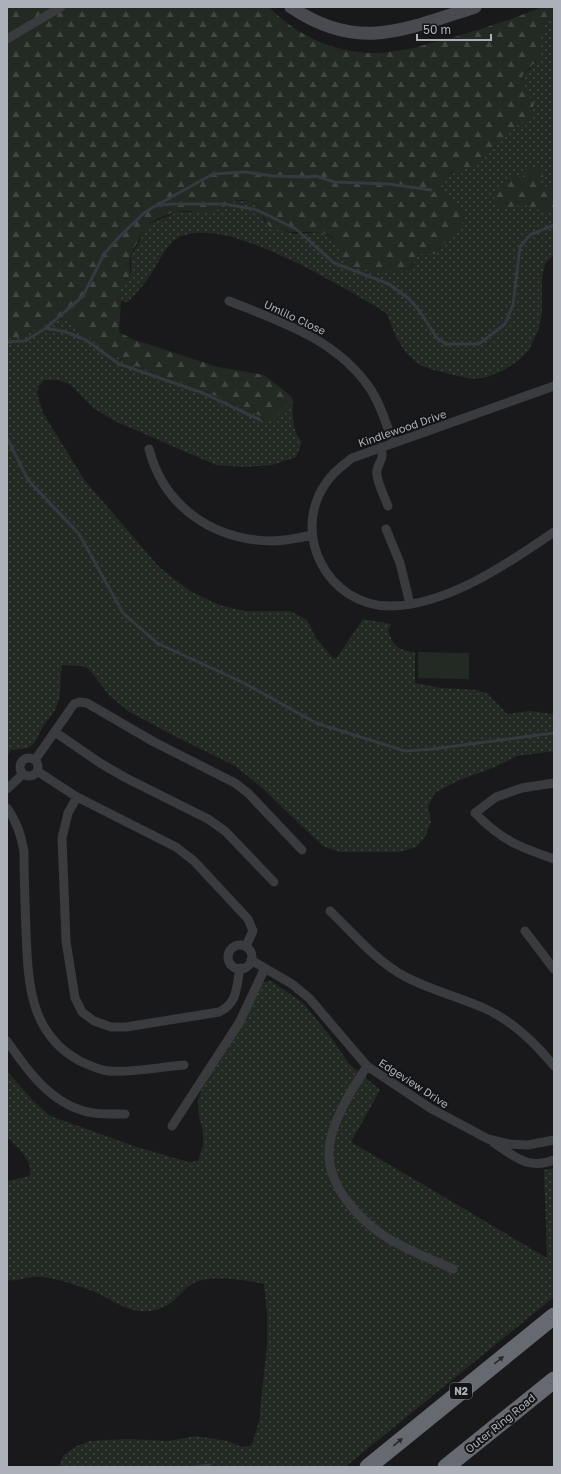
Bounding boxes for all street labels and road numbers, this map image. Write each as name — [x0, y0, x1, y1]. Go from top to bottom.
street label: Umlilo Close — [262, 297, 328, 337]
street label: Kindlewood Drive — [356, 407, 448, 449]
street label: Edgeview Drive — [377, 1056, 451, 1110]
road number: N2 — [450, 1383, 472, 1399]
street label: Outer Ring Road — [462, 1391, 538, 1455]

